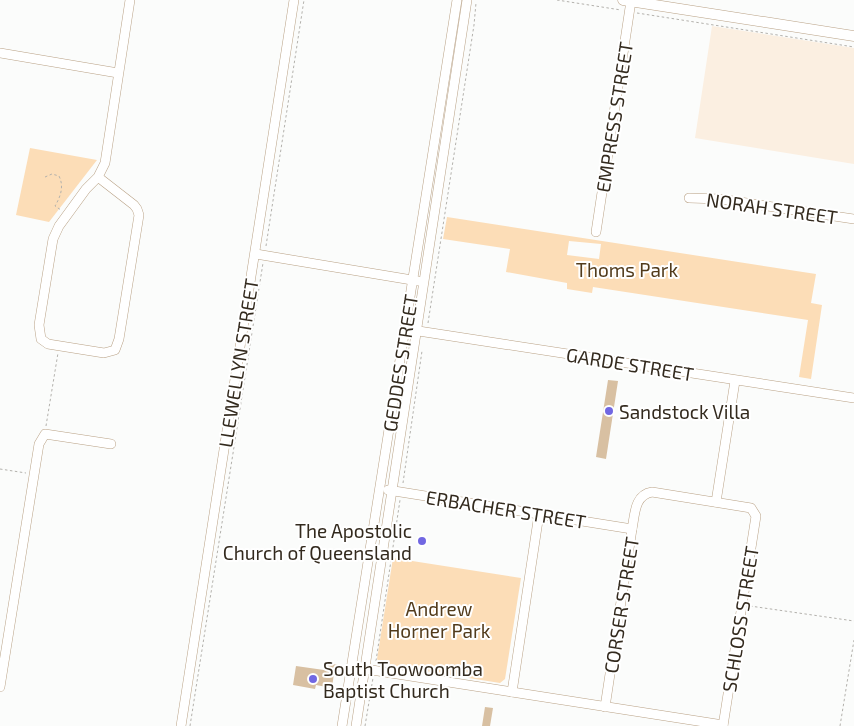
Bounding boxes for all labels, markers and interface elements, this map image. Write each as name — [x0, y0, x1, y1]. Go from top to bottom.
street label: EMPRESS STREET — [591, 40, 637, 194]
street label: NORAH STREET — [705, 187, 839, 229]
park label: Thoms Park — [576, 258, 678, 281]
street label: LLEWELLYN STREET — [213, 277, 263, 449]
street label: GEDDES STREET — [378, 293, 422, 433]
street label: GARDE STREET — [565, 343, 695, 385]
place label: Sandstock Villa — [619, 400, 750, 423]
marker: Sandstock Villa — [603, 405, 615, 417]
street label: ERBACHER STREET — [424, 485, 588, 533]
place label: The Apostolic Church of Queensland — [223, 519, 412, 564]
marker: The Apostolic Church of Queensland — [416, 535, 428, 547]
street label: CORSER STREET — [599, 535, 643, 675]
street label: SCHLOSS STREET — [717, 544, 763, 694]
park label: Andrew Horner Park — [388, 597, 491, 642]
place label: South Toowoomba Baptist Church — [323, 657, 483, 702]
marker: South Toowoomba Baptist Church — [307, 673, 319, 685]

